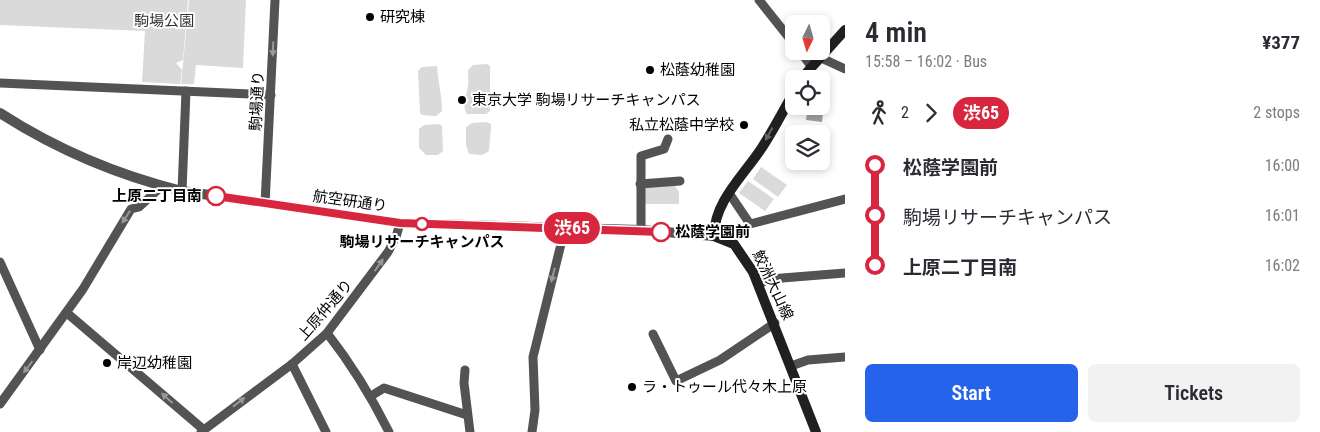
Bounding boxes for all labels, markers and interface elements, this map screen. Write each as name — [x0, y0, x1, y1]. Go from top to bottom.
place label: 研究棟 — [380, 8, 425, 26]
marker: 研究棟 — [364, 11, 376, 23]
park label: 駒場公園 — [134, 12, 194, 30]
north arrow — [785, 15, 830, 60]
map controls — [785, 15, 830, 170]
text: 4 min — [865, 16, 927, 49]
text: ¥377 — [1262, 31, 1300, 54]
one-way arrow — [269, 41, 277, 57]
text: 15:58 – 16:02 · Bus — [865, 52, 987, 71]
place label: 松蔭幼稚園 — [660, 61, 735, 79]
marker: 松蔭幼稚園 — [644, 64, 656, 76]
button: locate — [785, 70, 830, 115]
street label: 駒場通り — [246, 71, 268, 131]
place label: 東京大学 駒場リサーチキャンパス — [472, 91, 700, 109]
marker: 東京大学 駒場リサーチキャンパス — [456, 94, 468, 106]
icon: walk — [865, 99, 893, 127]
icon: forward — [917, 99, 945, 127]
text: 渋65 — [963, 102, 999, 123]
text: 2 — [901, 103, 909, 122]
text: 2 stops — [1253, 103, 1300, 122]
place label: 私立松蔭中学校 — [629, 116, 734, 134]
marker: 私立松蔭中学校 — [738, 119, 750, 131]
button: layers — [785, 125, 830, 170]
one-way arrow — [765, 128, 774, 141]
text: 松蔭学園前 — [903, 156, 998, 179]
text: 16:00 — [1265, 156, 1300, 175]
marker: 上原二丁目南 — [206, 186, 226, 206]
place label: 上原二丁目南 — [112, 187, 202, 205]
street label: 航空研通り — [312, 187, 388, 215]
text: 駒場リサーチキャンパス — [903, 206, 1112, 229]
text: 16:01 — [1265, 206, 1300, 225]
one-way arrow — [121, 210, 131, 223]
line badge: 渋65 — [543, 212, 601, 244]
marker: 駒場リサーチキャンパス — [415, 217, 429, 231]
text: 渋65 — [554, 217, 590, 238]
marker: 松蔭学園前 — [651, 222, 671, 242]
place label: 松蔭学園前 — [675, 223, 750, 241]
place label: 駒場リサーチキャンパス — [339, 233, 505, 251]
street label: 鮫洲大山線 — [749, 247, 797, 323]
text: 上原二丁目南 — [903, 256, 1017, 279]
text: 16:02 — [1265, 256, 1300, 275]
one-way arrow — [374, 258, 384, 272]
one-way arrow — [549, 267, 557, 282]
street label: 上原仲通り — [294, 276, 356, 344]
place label: 岸辺幼稚園 — [117, 354, 192, 372]
marker: 岸辺幼稚園 — [101, 357, 113, 369]
one-way arrow — [22, 360, 33, 373]
button: Start — [865, 364, 1078, 422]
button: Tickets — [1088, 364, 1300, 422]
place label: ラ・トゥール代々木上原 — [642, 378, 807, 396]
marker: ラ・トゥール代々木上原 — [626, 381, 638, 393]
one-way arrow — [161, 392, 173, 404]
one-way arrow — [232, 397, 246, 407]

